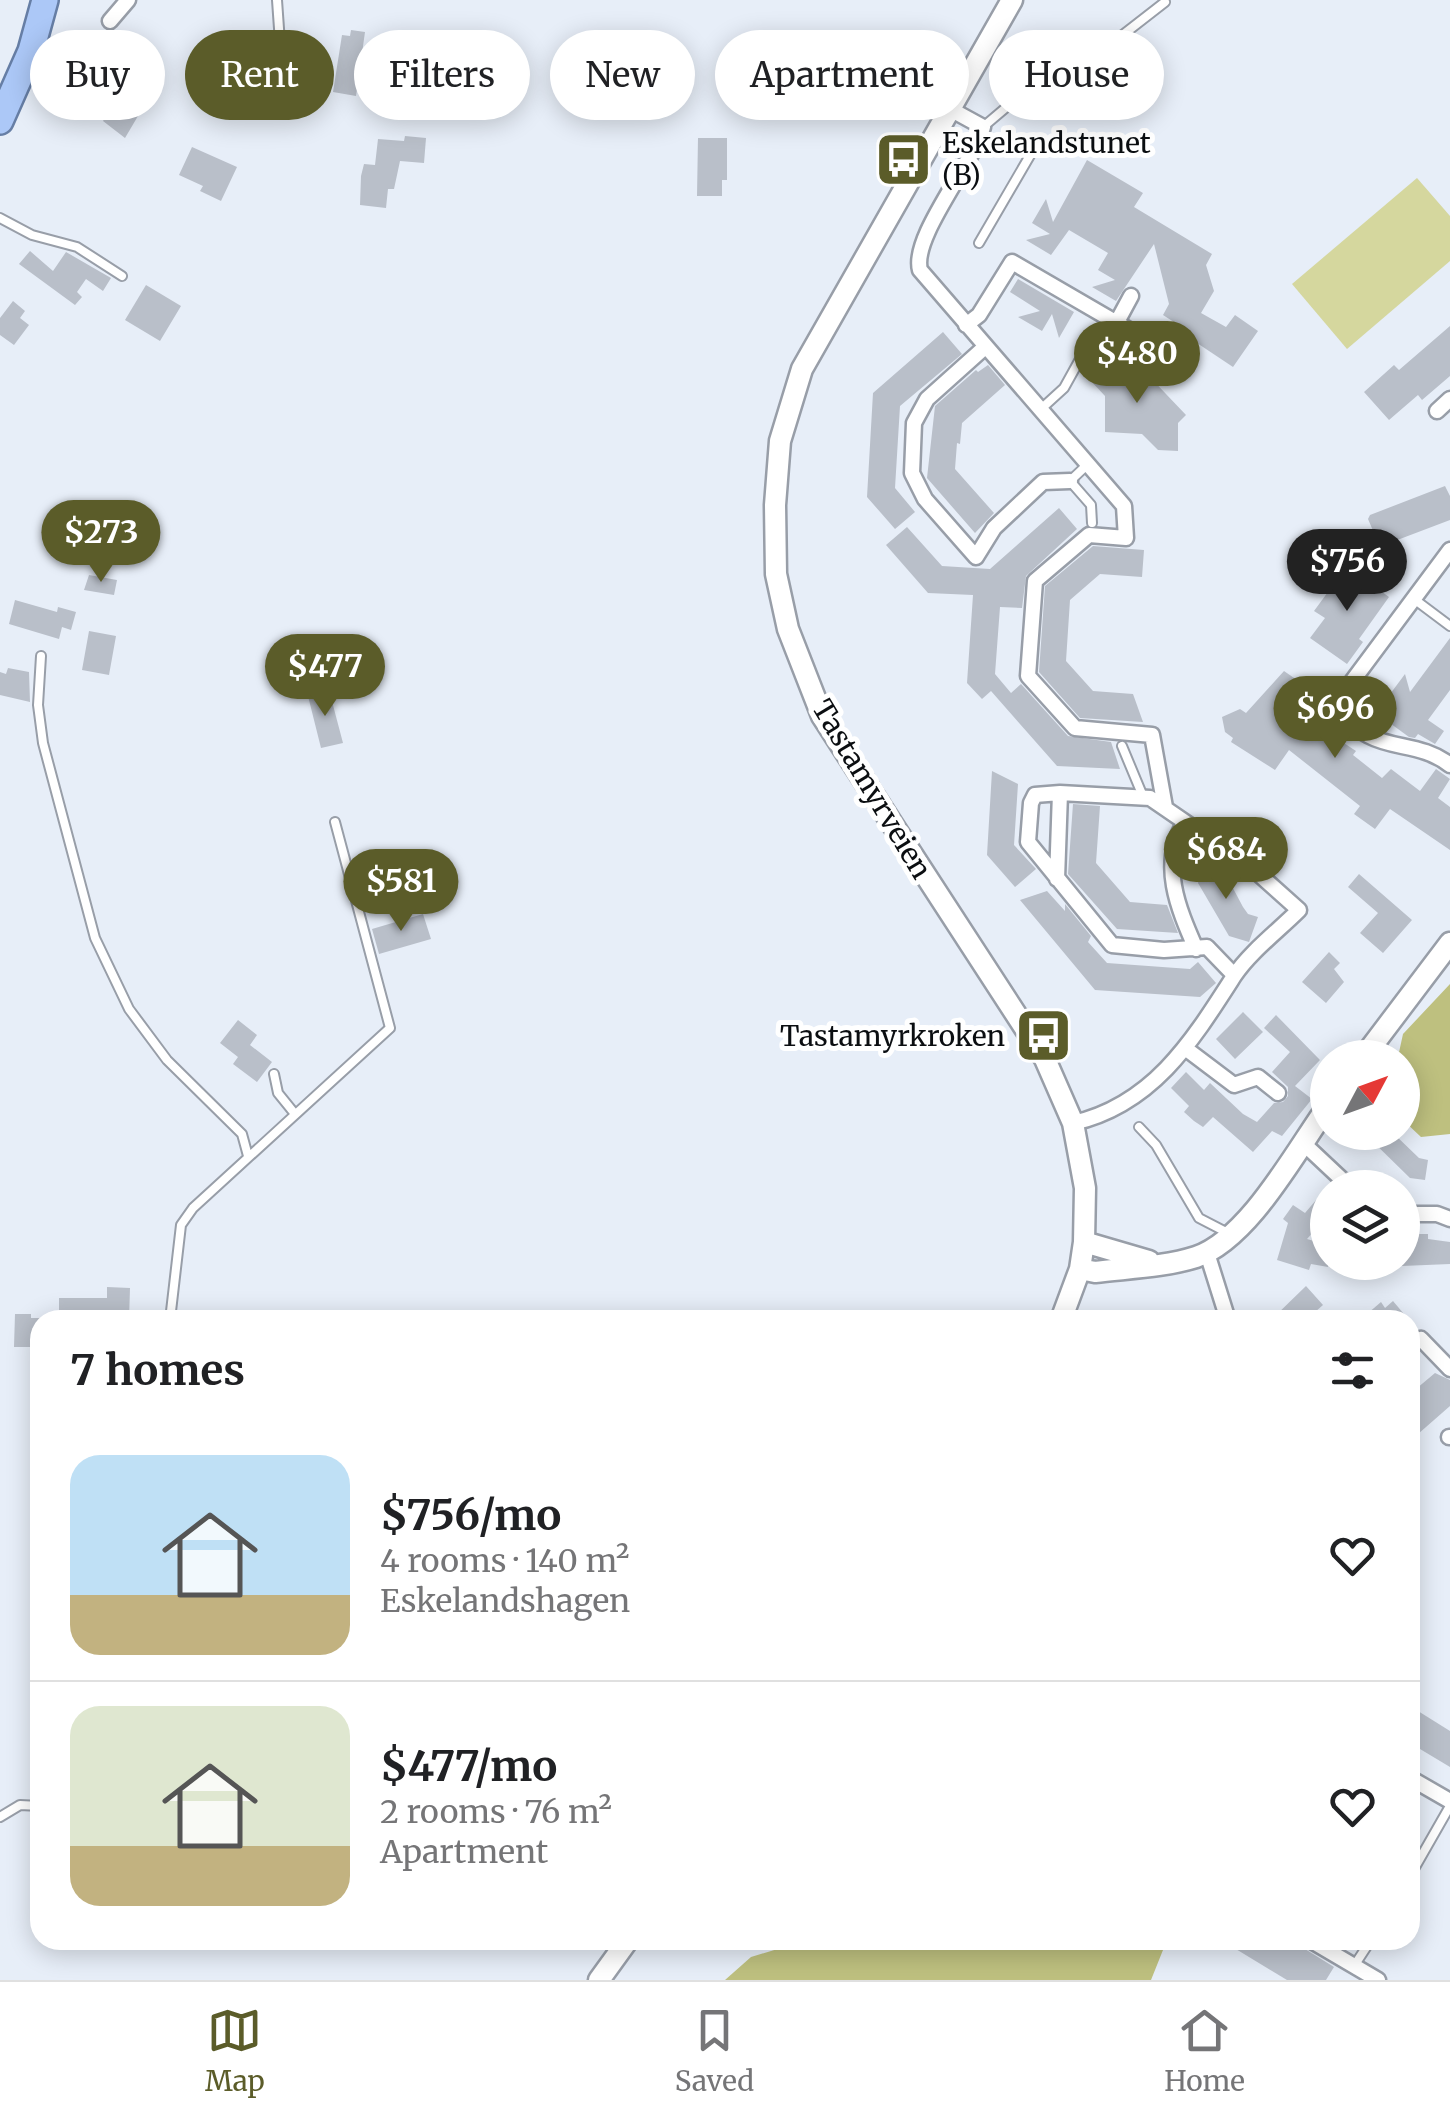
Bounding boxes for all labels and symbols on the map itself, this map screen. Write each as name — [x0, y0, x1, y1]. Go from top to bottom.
place label: Eskelandstunet (B) — [942, 125, 1151, 193]
bus stop icon: Eskelandstunet (B) — [873, 129, 933, 189]
pin: $480 — [1078, 321, 1196, 406]
pin: $273 — [42, 500, 160, 585]
pin: $756 — [1288, 529, 1406, 614]
pin: $477 — [266, 634, 384, 719]
pin: $696 — [1276, 676, 1394, 761]
street label: Tastamyrveien — [804, 693, 940, 885]
pin: $684 — [1167, 817, 1285, 902]
pin: $581 — [342, 849, 460, 934]
bus stop icon: Tastamyrkroken — [1014, 1006, 1074, 1066]
place label: Tastamyrkroken — [780, 1018, 1005, 1054]
north arrow — [1310, 1040, 1420, 1150]

